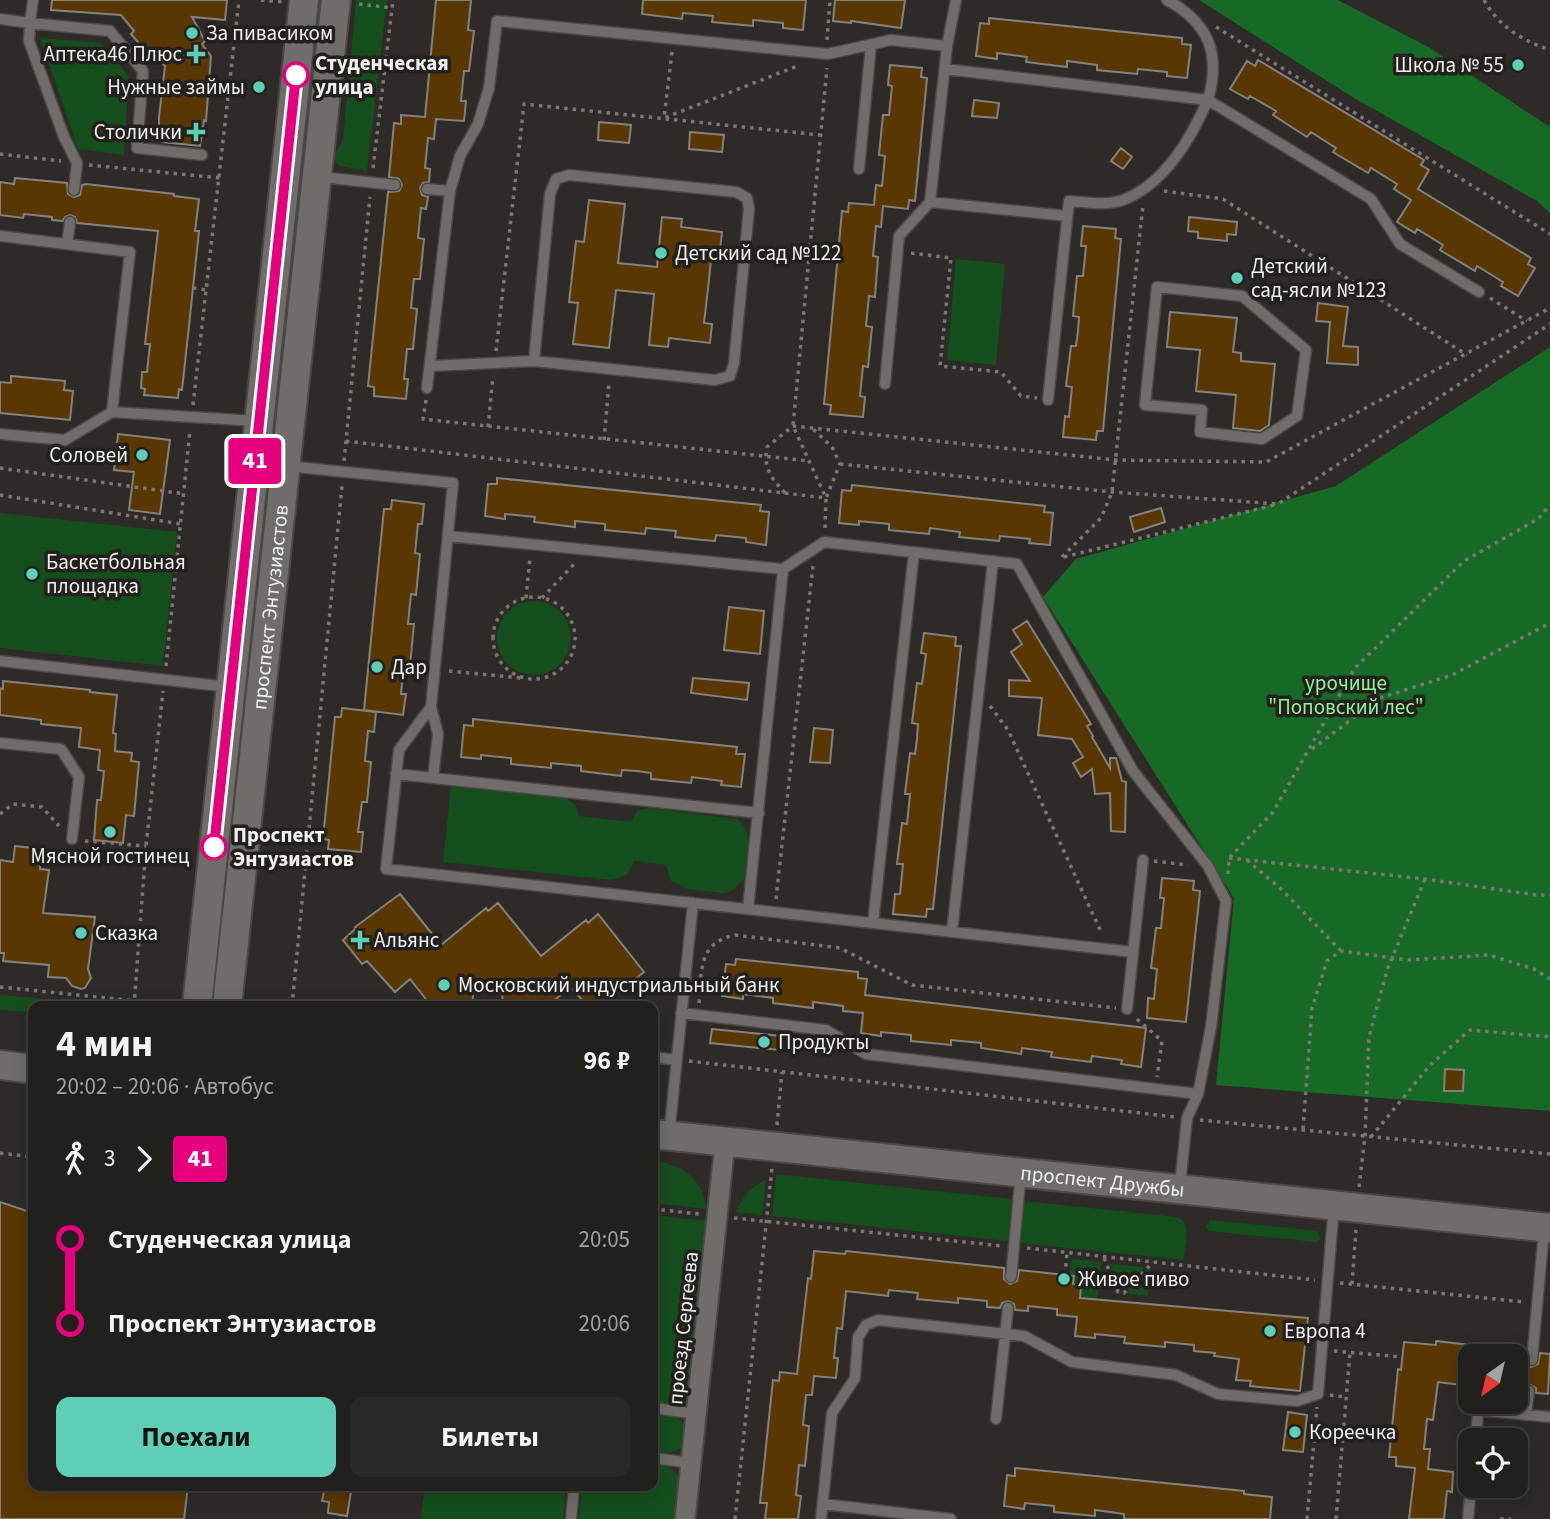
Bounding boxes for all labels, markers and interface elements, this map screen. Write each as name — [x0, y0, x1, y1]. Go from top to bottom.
place label: За пивасиком — [206, 18, 333, 48]
marker: За пивасиком — [184, 25, 200, 41]
place label: Аптека46 Плюс — [44, 39, 182, 69]
marker: Аптека46 Плюс — [188, 46, 204, 62]
place label: Студенческая улица — [315, 48, 449, 102]
place label: Школа № 55 — [1394, 50, 1504, 80]
marker: Школа № 55 — [1510, 57, 1526, 73]
marker: Студенческая улица — [283, 62, 309, 88]
place label: Нужные займы — [107, 72, 245, 102]
marker: Нужные займы — [251, 79, 267, 95]
place label: Столички — [94, 117, 182, 147]
marker: Столички — [188, 124, 204, 140]
place label: Детский сад №122 — [675, 238, 841, 268]
marker: Детский сад №122 — [653, 245, 669, 261]
place label: Детский сад-ясли №123 — [1251, 251, 1386, 305]
marker: Детский сад-ясли №123 — [1229, 270, 1245, 286]
line badge: 41 — [224, 438, 286, 484]
place label: Соловей — [49, 440, 128, 470]
text: 41 — [242, 443, 268, 478]
marker: Соловей — [134, 447, 150, 463]
street label: проспект Энтузиастов — [244, 503, 296, 711]
place label: Баскетбольная площадка — [46, 547, 186, 601]
marker: Баскетбольная площадка — [24, 566, 40, 582]
place label: Дар — [391, 652, 427, 682]
marker: Дар — [369, 659, 385, 675]
park label: урочище "Поповский лес" — [1268, 668, 1424, 722]
place label: Проспект Энтузиастов — [233, 820, 354, 874]
marker: Мясной гостинец — [102, 824, 118, 840]
marker: Проспект Энтузиастов — [201, 834, 227, 860]
place label: Мясной гостинец — [31, 841, 190, 871]
place label: Сказка — [95, 918, 158, 948]
marker: Сказка — [73, 925, 89, 941]
place label: Альянс — [374, 925, 440, 955]
marker: Альянс — [352, 932, 368, 948]
place label: Московский индустриальный банк — [458, 970, 780, 1000]
marker: Московский индустриальный банк — [436, 977, 452, 993]
text: 4 мин — [56, 1017, 153, 1071]
place label: Продукты — [778, 1027, 869, 1057]
marker: Продукты — [756, 1034, 772, 1050]
text: 96 ₽ — [584, 1042, 630, 1079]
text: 20:02 – 20:06 · Автобус — [56, 1070, 274, 1103]
icon: walk — [56, 1140, 94, 1178]
icon: forward — [125, 1140, 163, 1178]
text: 41 — [187, 1141, 213, 1176]
text: 3 — [104, 1142, 115, 1175]
street label: проспект Дружбы — [1019, 1158, 1186, 1205]
text: Студенческая улица — [108, 1221, 351, 1258]
text: 20:05 — [579, 1223, 630, 1256]
street label: проезд Сергеева — [660, 1250, 706, 1406]
place label: Живое пиво — [1078, 1264, 1190, 1294]
marker: Живое пиво — [1056, 1271, 1072, 1287]
text: Проспект Энтузиастов — [108, 1305, 376, 1342]
text: 20:06 — [579, 1307, 630, 1340]
place label: Европа 4 — [1284, 1316, 1366, 1346]
marker: Европа 4 — [1262, 1323, 1278, 1339]
north arrow — [1458, 1344, 1528, 1414]
map controls — [1458, 1344, 1528, 1498]
button: Поехали — [56, 1397, 336, 1477]
button: Билеты — [350, 1397, 630, 1477]
place label: Кореечка — [1309, 1417, 1396, 1447]
marker: Кореечка — [1287, 1424, 1303, 1440]
button: locate — [1458, 1428, 1528, 1498]

